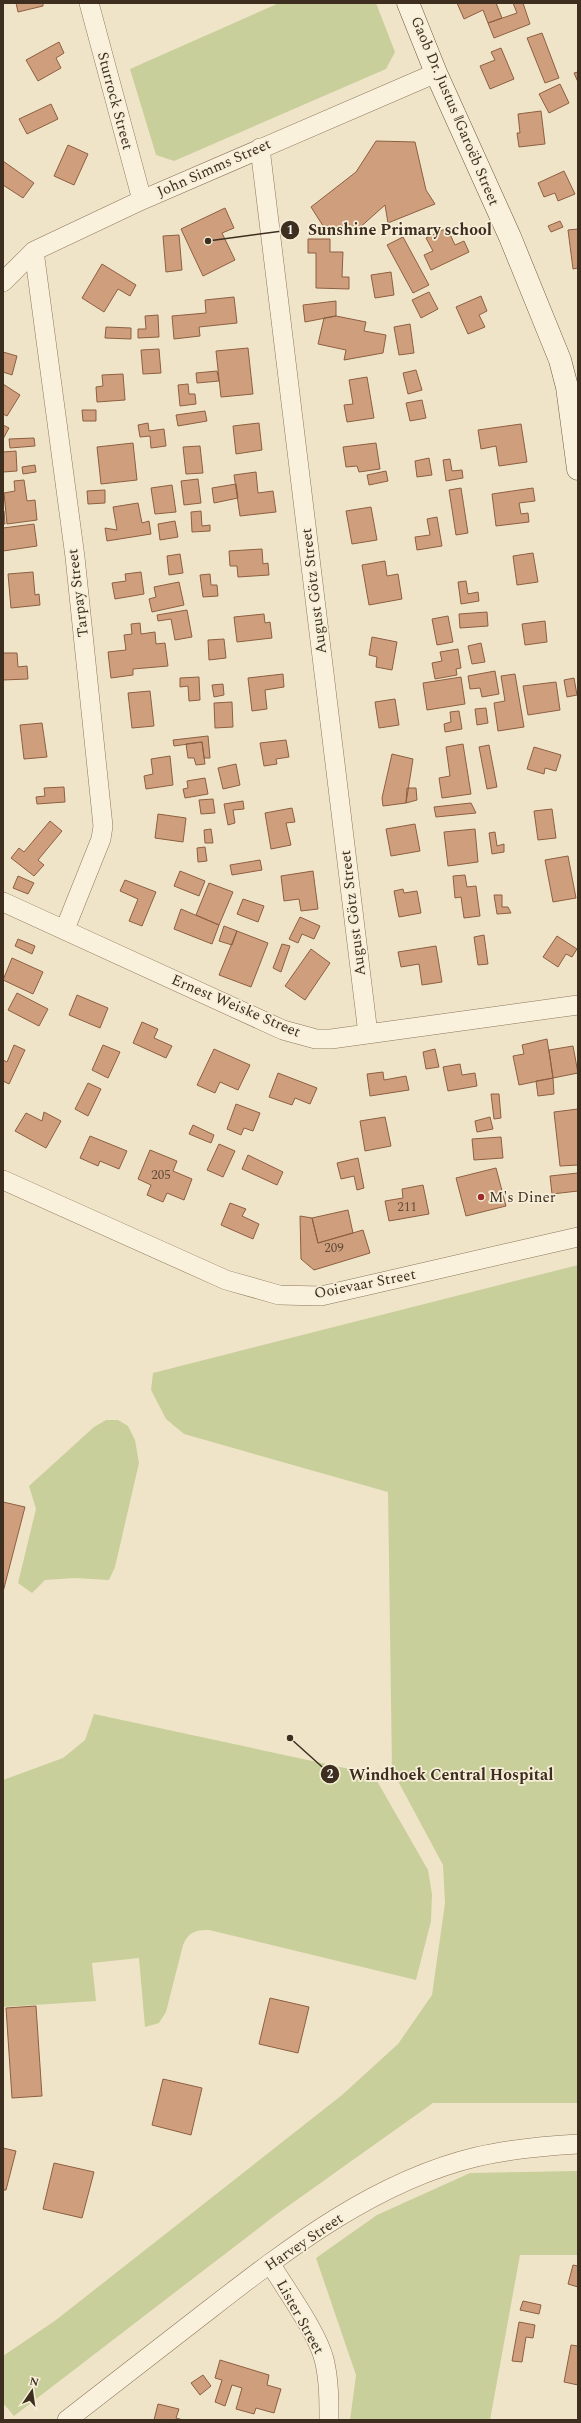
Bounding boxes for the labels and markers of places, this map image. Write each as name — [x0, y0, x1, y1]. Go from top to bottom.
callout: Sunshine Primary school — [280, 216, 500, 244]
place label: M's Diner — [489, 1186, 556, 1209]
marker: M's Diner — [476, 1192, 486, 1202]
callout: Windhoek Central Hospital — [320, 1760, 561, 1788]

